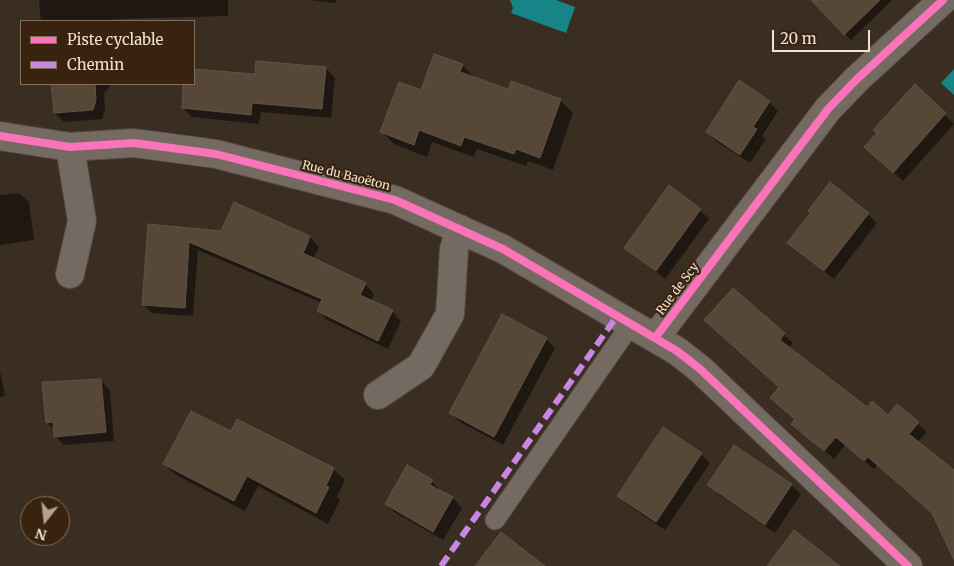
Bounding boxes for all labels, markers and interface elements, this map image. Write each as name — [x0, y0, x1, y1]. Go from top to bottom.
legend — [20, 20, 195, 85]
scale bar — [774, 20, 872, 52]
text: 20 m — [780, 29, 817, 48]
text: Piste cyclable — [67, 30, 163, 49]
text: Chemin — [67, 55, 124, 74]
street label: Rue du Baoëton — [300, 158, 392, 194]
street label: Rue de Scy — [654, 260, 702, 318]
north arrow — [20, 496, 70, 546]
text: N — [33, 524, 49, 545]

